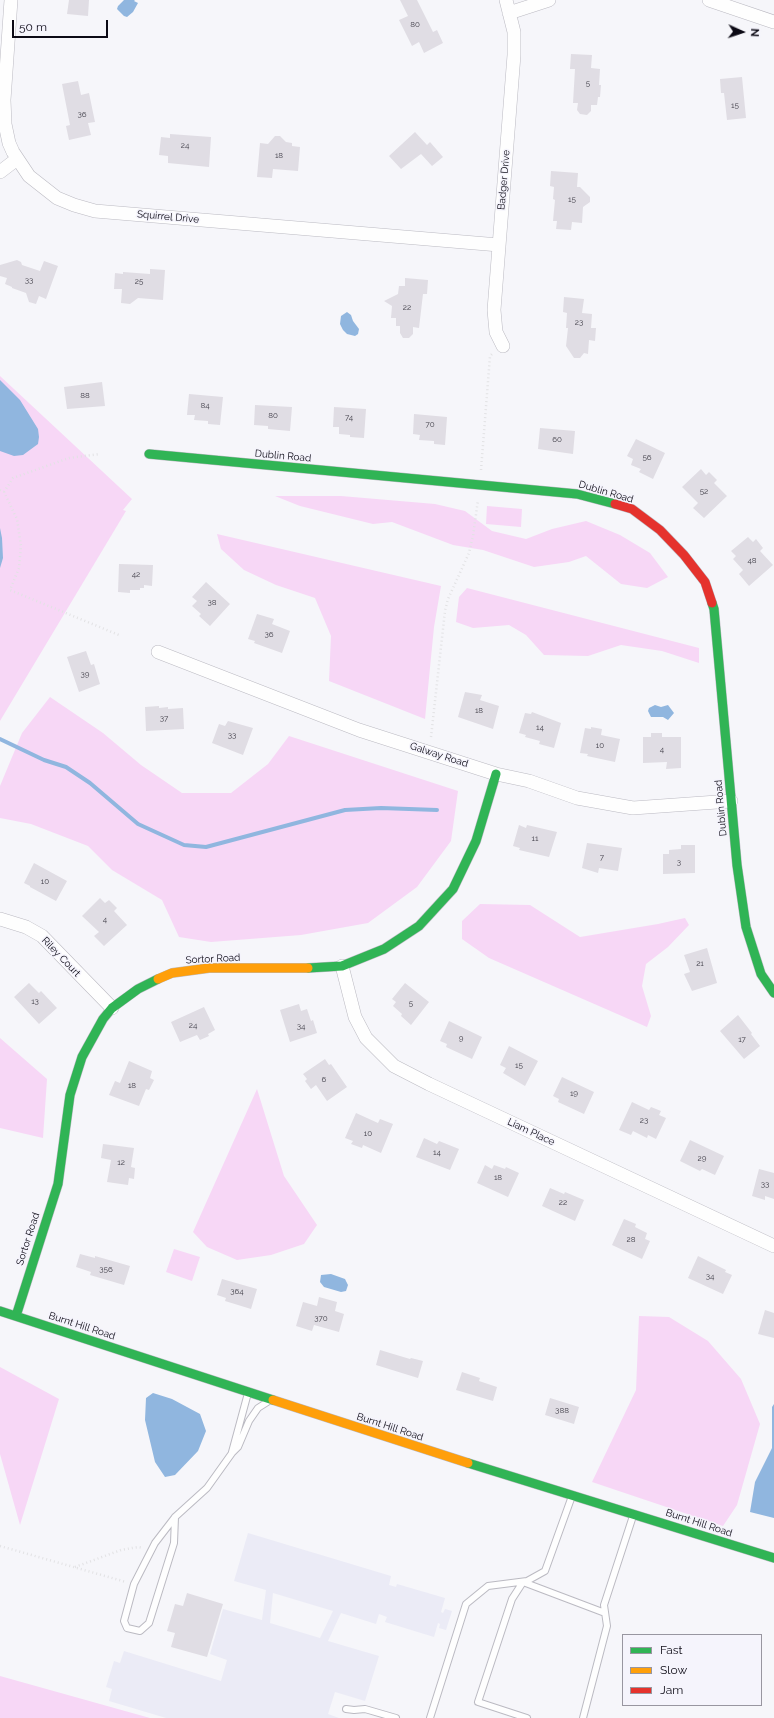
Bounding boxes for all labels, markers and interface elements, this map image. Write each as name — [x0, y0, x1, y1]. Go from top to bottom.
scale bar — [14, 12, 110, 38]
north arrow — [722, 12, 762, 52]
text: 50 m — [19, 20, 47, 34]
house number: 80 — [410, 20, 420, 30]
text: N — [748, 28, 761, 37]
house number: 5 — [586, 79, 590, 89]
house number: 15 — [731, 101, 739, 111]
house number: 36 — [77, 110, 87, 120]
house number: 24 — [181, 141, 189, 151]
street label: Badger Drive — [495, 149, 513, 211]
house number: 18 — [275, 151, 283, 161]
house number: 15 — [568, 195, 576, 205]
street label: Squirrel Drive — [136, 208, 200, 226]
house number: 33 — [25, 276, 33, 286]
house number: 25 — [135, 277, 143, 287]
house number: 22 — [403, 303, 411, 313]
house number: 23 — [575, 318, 583, 328]
house number: 88 — [80, 391, 90, 401]
house number: 84 — [200, 401, 210, 411]
house number: 80 — [268, 411, 278, 421]
house number: 74 — [345, 413, 353, 423]
house number: 70 — [425, 420, 435, 430]
house number: 60 — [552, 435, 562, 445]
street label: Dublin Road — [254, 448, 312, 464]
house number: 56 — [642, 453, 652, 463]
street label: Dublin Road — [577, 478, 635, 506]
house number: 52 — [700, 487, 708, 497]
house number: 48 — [747, 556, 757, 566]
house number: 42 — [132, 570, 140, 580]
house number: 38 — [207, 598, 217, 608]
house number: 36 — [264, 630, 274, 640]
house number: 39 — [81, 670, 89, 680]
house number: 18 — [475, 706, 483, 716]
house number: 37 — [160, 714, 168, 724]
house number: 14 — [536, 723, 544, 733]
house number: 33 — [228, 731, 236, 741]
street label: Galway Road — [408, 740, 470, 770]
house number: 10 — [596, 741, 604, 751]
house number: 4 — [660, 745, 664, 755]
street label: Dublin Road — [713, 779, 729, 837]
house number: 11 — [532, 834, 538, 844]
house number: 7 — [600, 853, 604, 863]
house number: 3 — [677, 858, 681, 868]
house number: 10 — [41, 877, 49, 887]
house number: 4 — [103, 915, 107, 925]
street label: Riley Court — [39, 935, 83, 979]
street label: Sortor Road — [185, 952, 241, 966]
house number: 21 — [696, 959, 704, 969]
house number: 13 — [31, 997, 39, 1007]
house number: 5 — [409, 999, 413, 1009]
house number: 24 — [189, 1021, 197, 1031]
house number: 34 — [297, 1022, 305, 1032]
house number: 9 — [459, 1034, 463, 1044]
house number: 17 — [738, 1035, 746, 1045]
house number: 15 — [515, 1061, 523, 1071]
house number: 6 — [322, 1075, 326, 1085]
house number: 18 — [128, 1081, 136, 1091]
house number: 19 — [570, 1089, 578, 1099]
street label: Liam Place — [505, 1116, 557, 1148]
house number: 23 — [640, 1116, 648, 1126]
house number: 10 — [364, 1129, 372, 1139]
house number: 14 — [433, 1148, 441, 1158]
house number: 29 — [698, 1154, 706, 1164]
house number: 12 — [117, 1158, 125, 1168]
house number: 18 — [494, 1173, 502, 1183]
house number: 33 — [761, 1180, 769, 1190]
house number: 22 — [559, 1198, 567, 1208]
street label: Sortor Road — [14, 1211, 42, 1267]
house number: 28 — [627, 1235, 635, 1245]
house number: 356 — [99, 1265, 113, 1275]
house number: 34 — [706, 1272, 714, 1282]
house number: 364 — [230, 1287, 244, 1297]
street label: Burnt Hill Road — [47, 1310, 117, 1342]
house number: 370 — [314, 1314, 328, 1324]
house number: 388 — [555, 1406, 569, 1416]
street label: Burnt Hill Road — [355, 1411, 425, 1443]
street label: Burnt Hill Road — [664, 1507, 734, 1539]
legend — [622, 1634, 762, 1706]
text: Fast — [660, 1643, 683, 1657]
text: Slow — [660, 1663, 687, 1677]
text: Jam — [660, 1683, 683, 1697]

